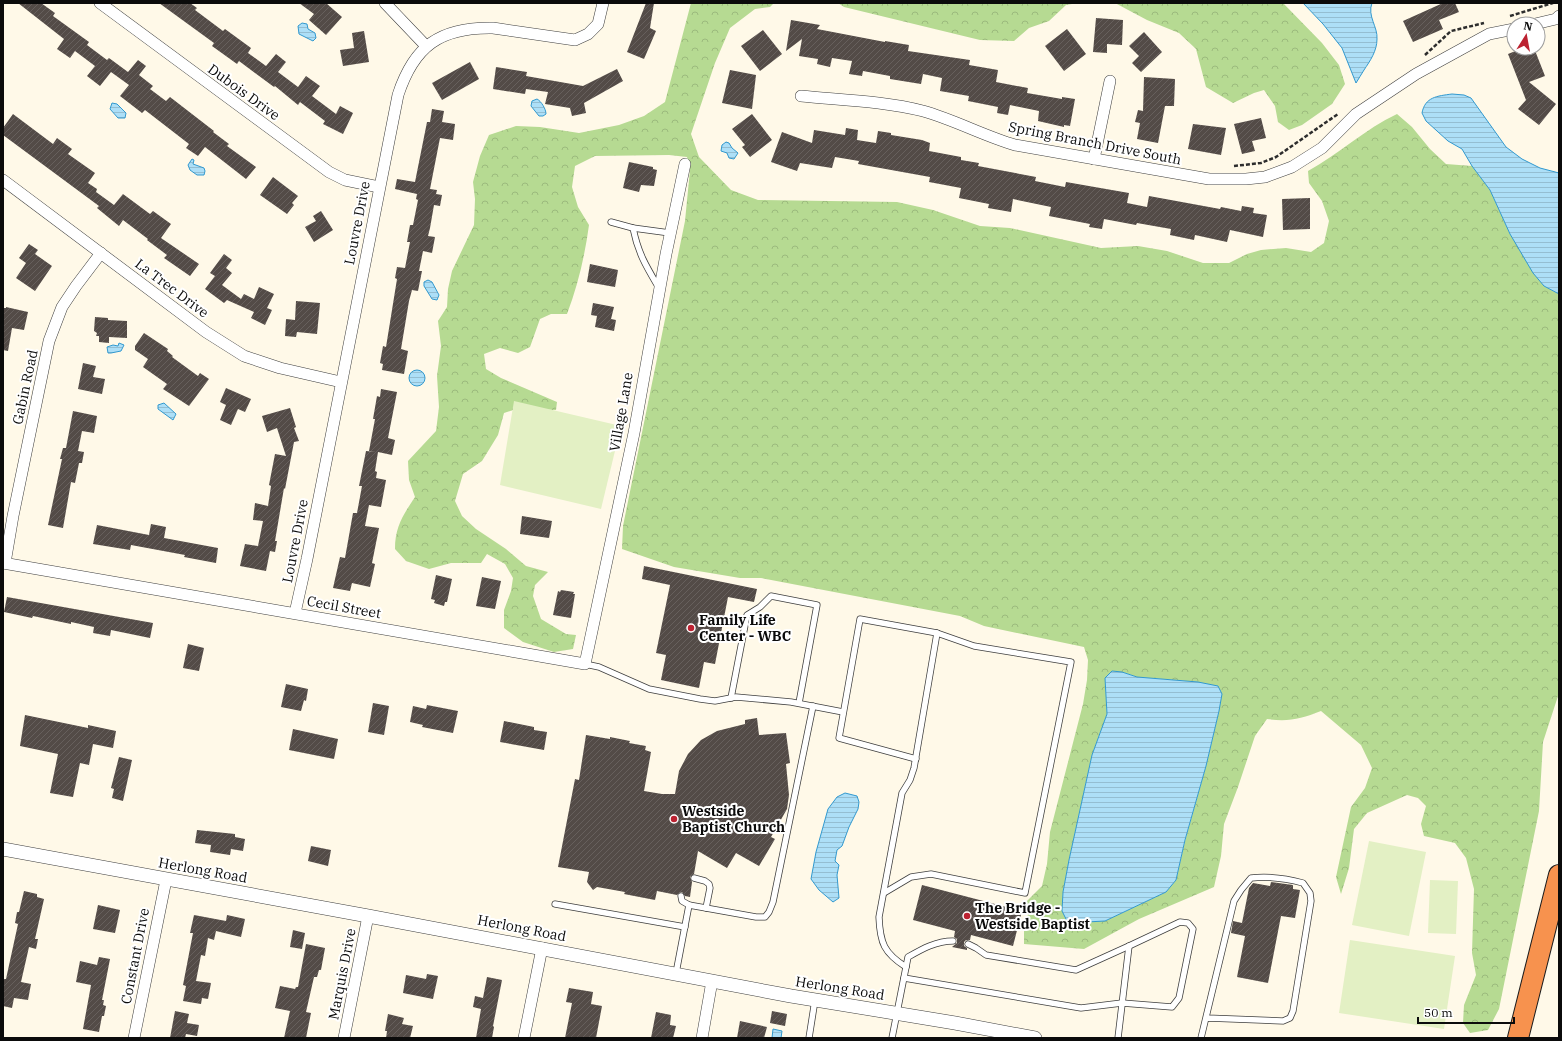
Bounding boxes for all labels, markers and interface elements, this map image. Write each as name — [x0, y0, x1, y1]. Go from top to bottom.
north arrow — [1506, 16, 1546, 56]
text: N — [1522, 18, 1534, 34]
street label: Dubois Drive — [204, 60, 284, 124]
street label: Spring Branch Drive South — [1007, 117, 1183, 169]
street label: Louvre Drive — [340, 180, 374, 266]
street label: La Trec Drive — [132, 254, 212, 322]
street label: Gabin Road — [8, 347, 42, 426]
street label: Village Lane — [605, 371, 637, 453]
street label: Louvre Drive — [278, 498, 312, 584]
street label: Cecil Street — [306, 592, 382, 622]
place label: Family Life Center - WBC — [699, 611, 791, 645]
marker: Family Life Center - WBC — [686, 623, 696, 633]
place label: Westside Baptist Church — [682, 802, 785, 836]
marker: Westside Baptist Church — [669, 814, 679, 824]
street label: Herlong Road — [157, 853, 249, 887]
place label: The Bridge - Westside Baptist — [975, 899, 1090, 933]
street label: Constant Drive — [117, 906, 153, 1006]
street label: Herlong Road — [476, 911, 568, 946]
marker: The Bridge - Westside Baptist — [962, 911, 972, 921]
street label: Marquis Drive — [324, 927, 360, 1021]
street label: Herlong Road — [794, 972, 886, 1004]
scale bar — [1418, 999, 1514, 1025]
text: 50 m — [1424, 1005, 1453, 1020]

